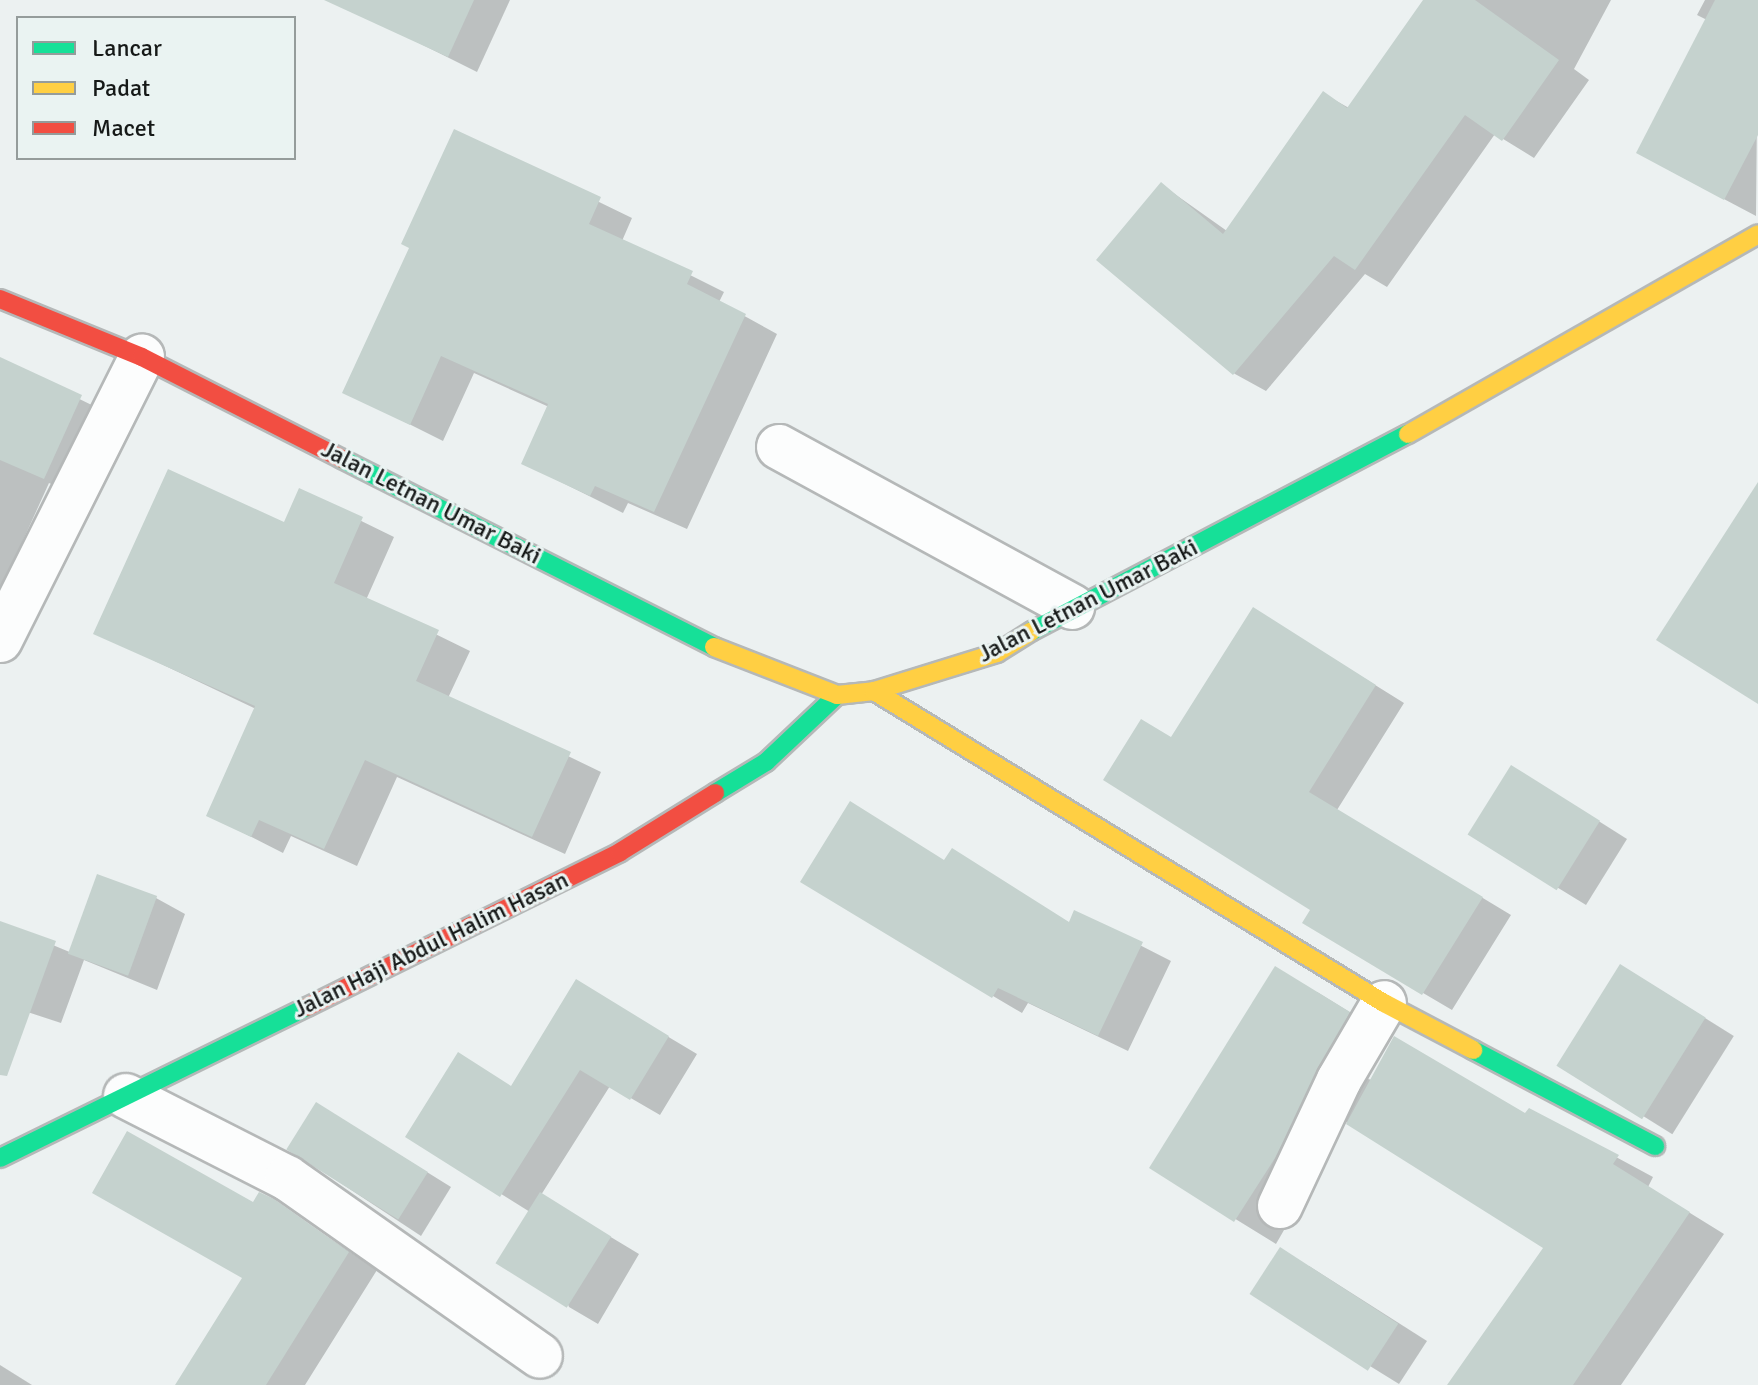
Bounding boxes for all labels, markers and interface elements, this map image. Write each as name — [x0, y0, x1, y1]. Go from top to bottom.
legend — [16, 16, 296, 160]
text: Lancar — [92, 33, 162, 63]
text: Padat — [92, 73, 150, 103]
text: Macet — [92, 113, 155, 143]
street label: Jalan Letnan Umar Baki — [316, 435, 546, 571]
street label: Jalan Letnan Umar Baki — [973, 533, 1203, 669]
street label: Jalan Haji Abdul Halim Hasan — [289, 866, 573, 1024]

